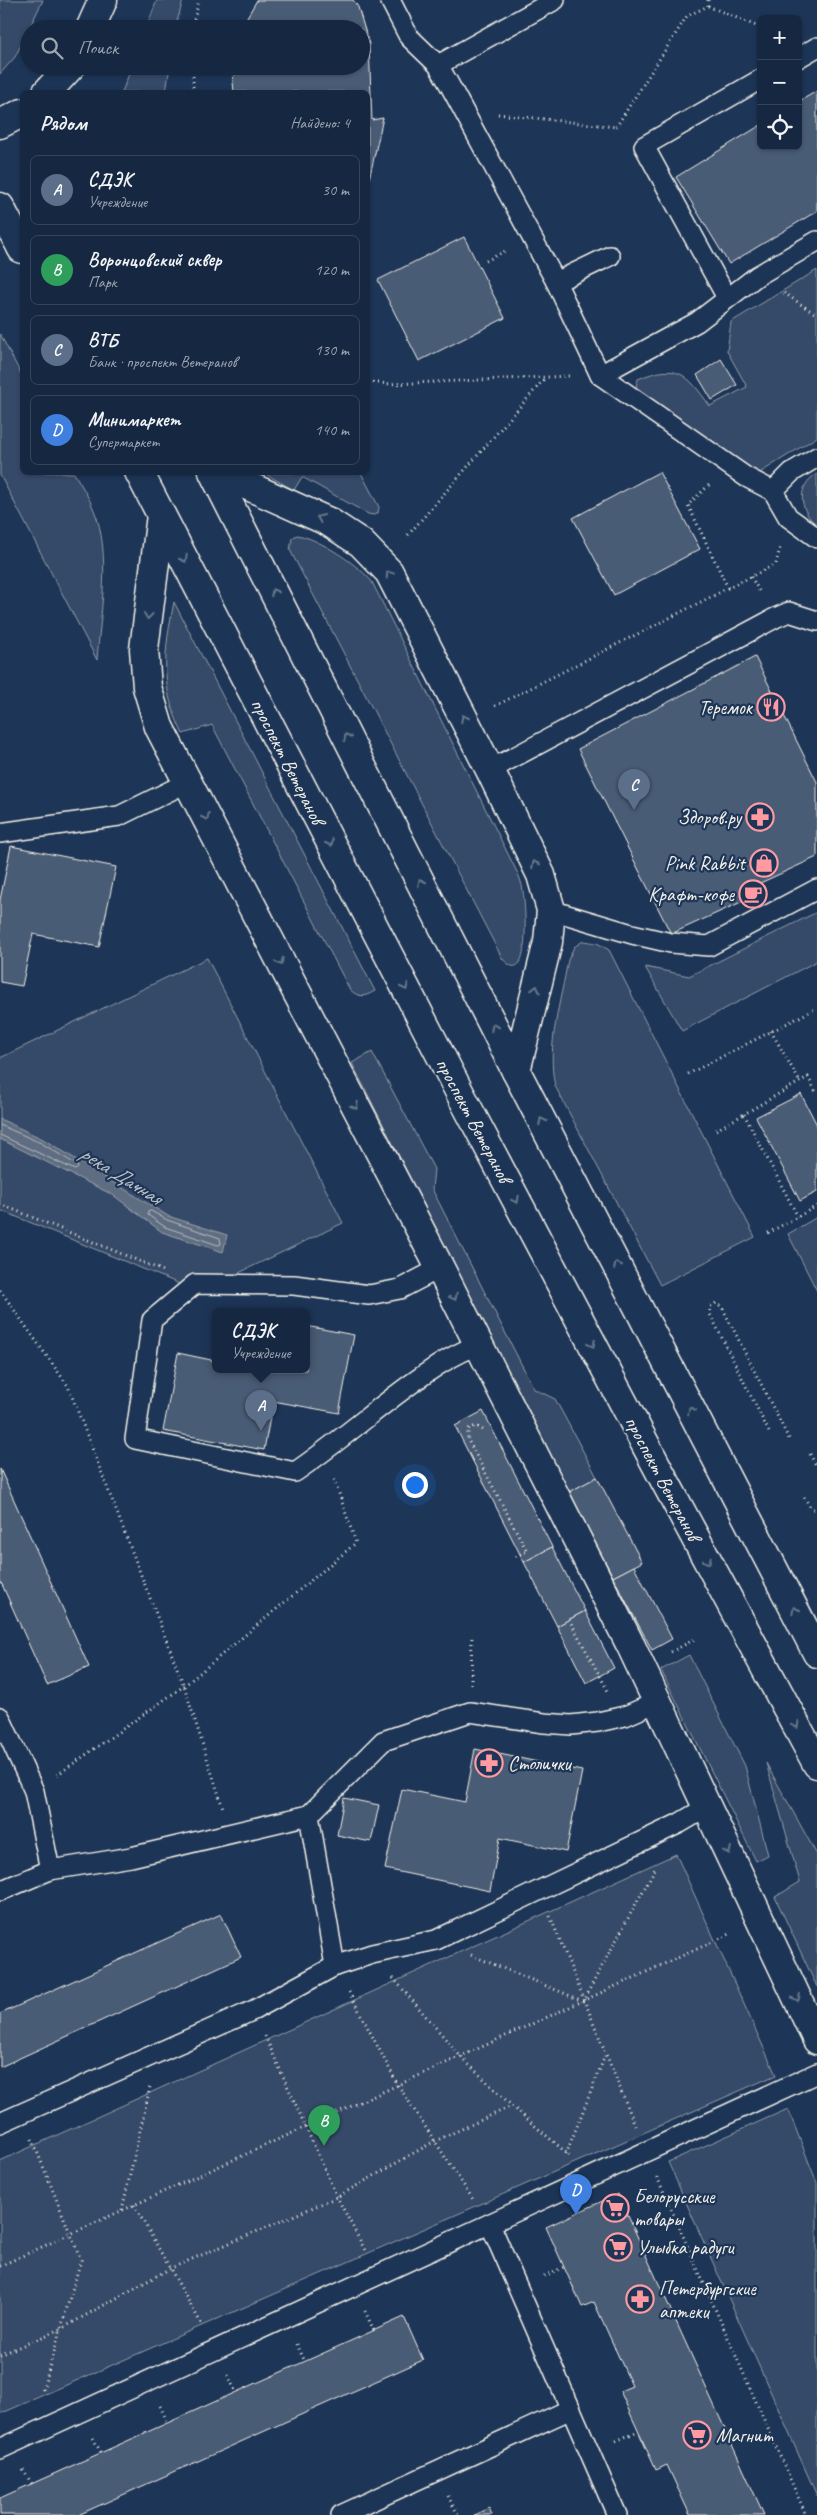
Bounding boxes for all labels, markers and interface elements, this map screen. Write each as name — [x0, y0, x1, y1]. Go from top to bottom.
map controls — [757, 15, 802, 150]
button: + — [757, 15, 802, 60]
search box — [20, 20, 370, 75]
icon: search — [38, 34, 66, 62]
text: Поиск — [78, 36, 118, 60]
button: − — [757, 60, 802, 105]
button: locate — [757, 105, 802, 150]
text: Рядом — [40, 110, 87, 136]
text: Найдено: 4 — [290, 113, 350, 133]
text: СДЭК — [88, 168, 132, 192]
text: A — [53, 180, 61, 200]
text: 30 m — [322, 180, 349, 200]
text: Учреждение — [88, 192, 147, 212]
text: Воронцовский сквер — [88, 248, 221, 272]
text: B — [53, 260, 61, 280]
text: 120 m — [315, 260, 349, 280]
text: Парк — [88, 272, 117, 292]
text: ВТБ — [88, 328, 118, 352]
text: C — [53, 340, 61, 360]
text: 130 m — [315, 340, 349, 360]
text: Банк · проспект Ветеранов — [88, 352, 237, 372]
text: Минимаркет — [88, 408, 181, 432]
text: D — [52, 420, 62, 440]
text: 140 m — [315, 420, 349, 440]
text: Супермаркет — [88, 432, 159, 452]
one-way arrow — [316, 513, 325, 524]
one-way arrow — [177, 553, 187, 562]
one-way arrow — [386, 570, 395, 580]
one-way arrow — [270, 589, 280, 598]
one-way arrow — [144, 612, 154, 620]
restaurant icon: Теремок — [756, 692, 786, 722]
street label: проспект Ветеранов — [245, 694, 332, 833]
place label: Теремок — [698, 695, 754, 720]
one-way arrow — [460, 714, 470, 723]
one-way arrow — [343, 734, 353, 743]
pin: C — [618, 769, 650, 810]
pharmacy icon: Здоров.ру — [745, 802, 775, 832]
place label: Здоров.ру — [678, 805, 743, 830]
one-way arrow — [200, 812, 210, 821]
one-way arrow — [324, 838, 334, 847]
shop icon: Pink Rabbit — [749, 848, 779, 878]
place label: Pink Rabbit — [665, 851, 747, 876]
one-way arrow — [531, 860, 541, 869]
one-way arrow — [417, 878, 427, 887]
cafe icon: Крафт-кофе — [738, 879, 768, 909]
place label: Крафт-кофе — [648, 882, 735, 907]
one-way arrow — [274, 956, 284, 965]
one-way arrow — [399, 982, 409, 991]
one-way arrow — [530, 985, 541, 994]
one-way arrow — [490, 1023, 500, 1032]
street label: проспект Ветеранов — [430, 1053, 519, 1191]
one-way arrow — [349, 1101, 359, 1110]
one-way arrow — [538, 1117, 548, 1126]
water label: река Дачная — [75, 1139, 169, 1212]
one-way arrow — [510, 1195, 520, 1204]
one-way arrow — [613, 1261, 623, 1270]
one-way arrow — [448, 1291, 458, 1300]
popup — [212, 1308, 310, 1373]
text: СДЭК — [231, 1319, 275, 1343]
one-way arrow — [586, 1338, 596, 1347]
text: Учреждение — [231, 1343, 291, 1363]
pin: A — [245, 1390, 277, 1431]
one-way arrow — [687, 1406, 697, 1415]
street label: проспект Ветеранов — [619, 1411, 708, 1549]
your location — [402, 1472, 428, 1498]
one-way arrow — [702, 1556, 712, 1565]
one-way arrow — [791, 1606, 801, 1615]
one-way arrow — [790, 1720, 800, 1729]
pharmacy icon: Столички — [474, 1748, 504, 1778]
place label: Столички — [508, 1751, 573, 1776]
one-way arrow — [721, 1846, 732, 1855]
one-way arrow — [791, 1993, 801, 2002]
pin: B — [308, 2105, 340, 2146]
pin: D — [560, 2174, 592, 2215]
place label: Белорусские товары — [634, 2184, 716, 2232]
supermarket icon: Белорусские товары — [600, 2193, 630, 2223]
supermarket icon: Улыбка радуги — [603, 2232, 633, 2262]
place label: Улыбка радуги — [637, 2235, 735, 2260]
place label: Петербургские аптеки — [659, 2276, 757, 2324]
pharmacy icon: Петербургские аптеки — [625, 2284, 655, 2314]
supermarket icon: Магнит — [682, 2420, 712, 2450]
place label: Магнит — [716, 2423, 774, 2448]

